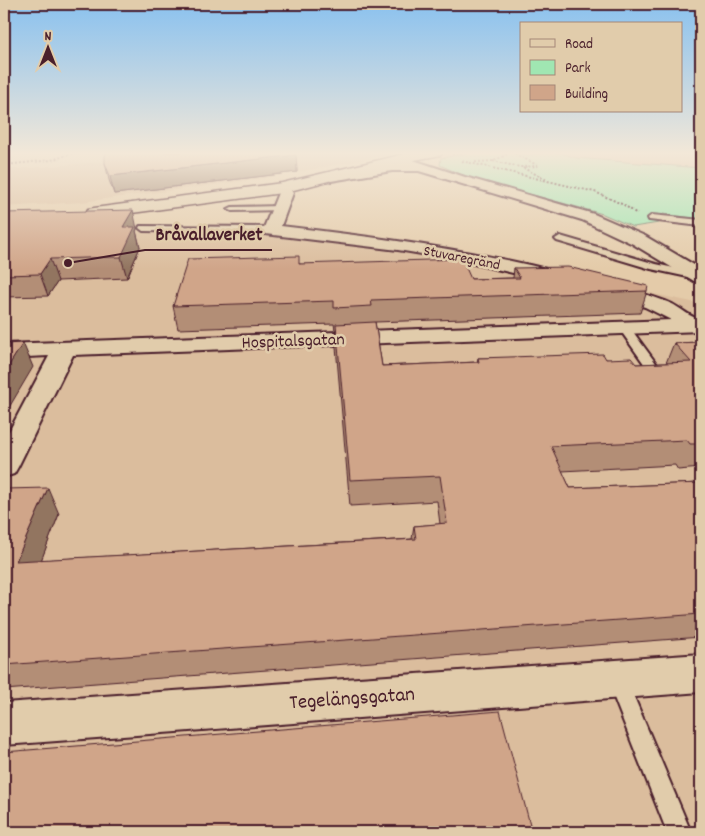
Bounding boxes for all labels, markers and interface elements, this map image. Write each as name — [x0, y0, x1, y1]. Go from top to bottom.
north arrow — [22, 22, 72, 72]
legend — [520, 22, 682, 112]
text: N — [45, 27, 52, 47]
text: Road — [565, 34, 593, 56]
text: Park — [565, 58, 591, 80]
text: Building — [565, 84, 608, 106]
callout: Bråvallaverket — [145, 216, 272, 250]
text: Bråvallaverket — [156, 223, 262, 250]
street label: Stuvaregränd — [421, 241, 502, 277]
street label: Hospitalsgatan — [241, 328, 345, 357]
street label: Tegelängsgatan — [288, 681, 416, 719]

